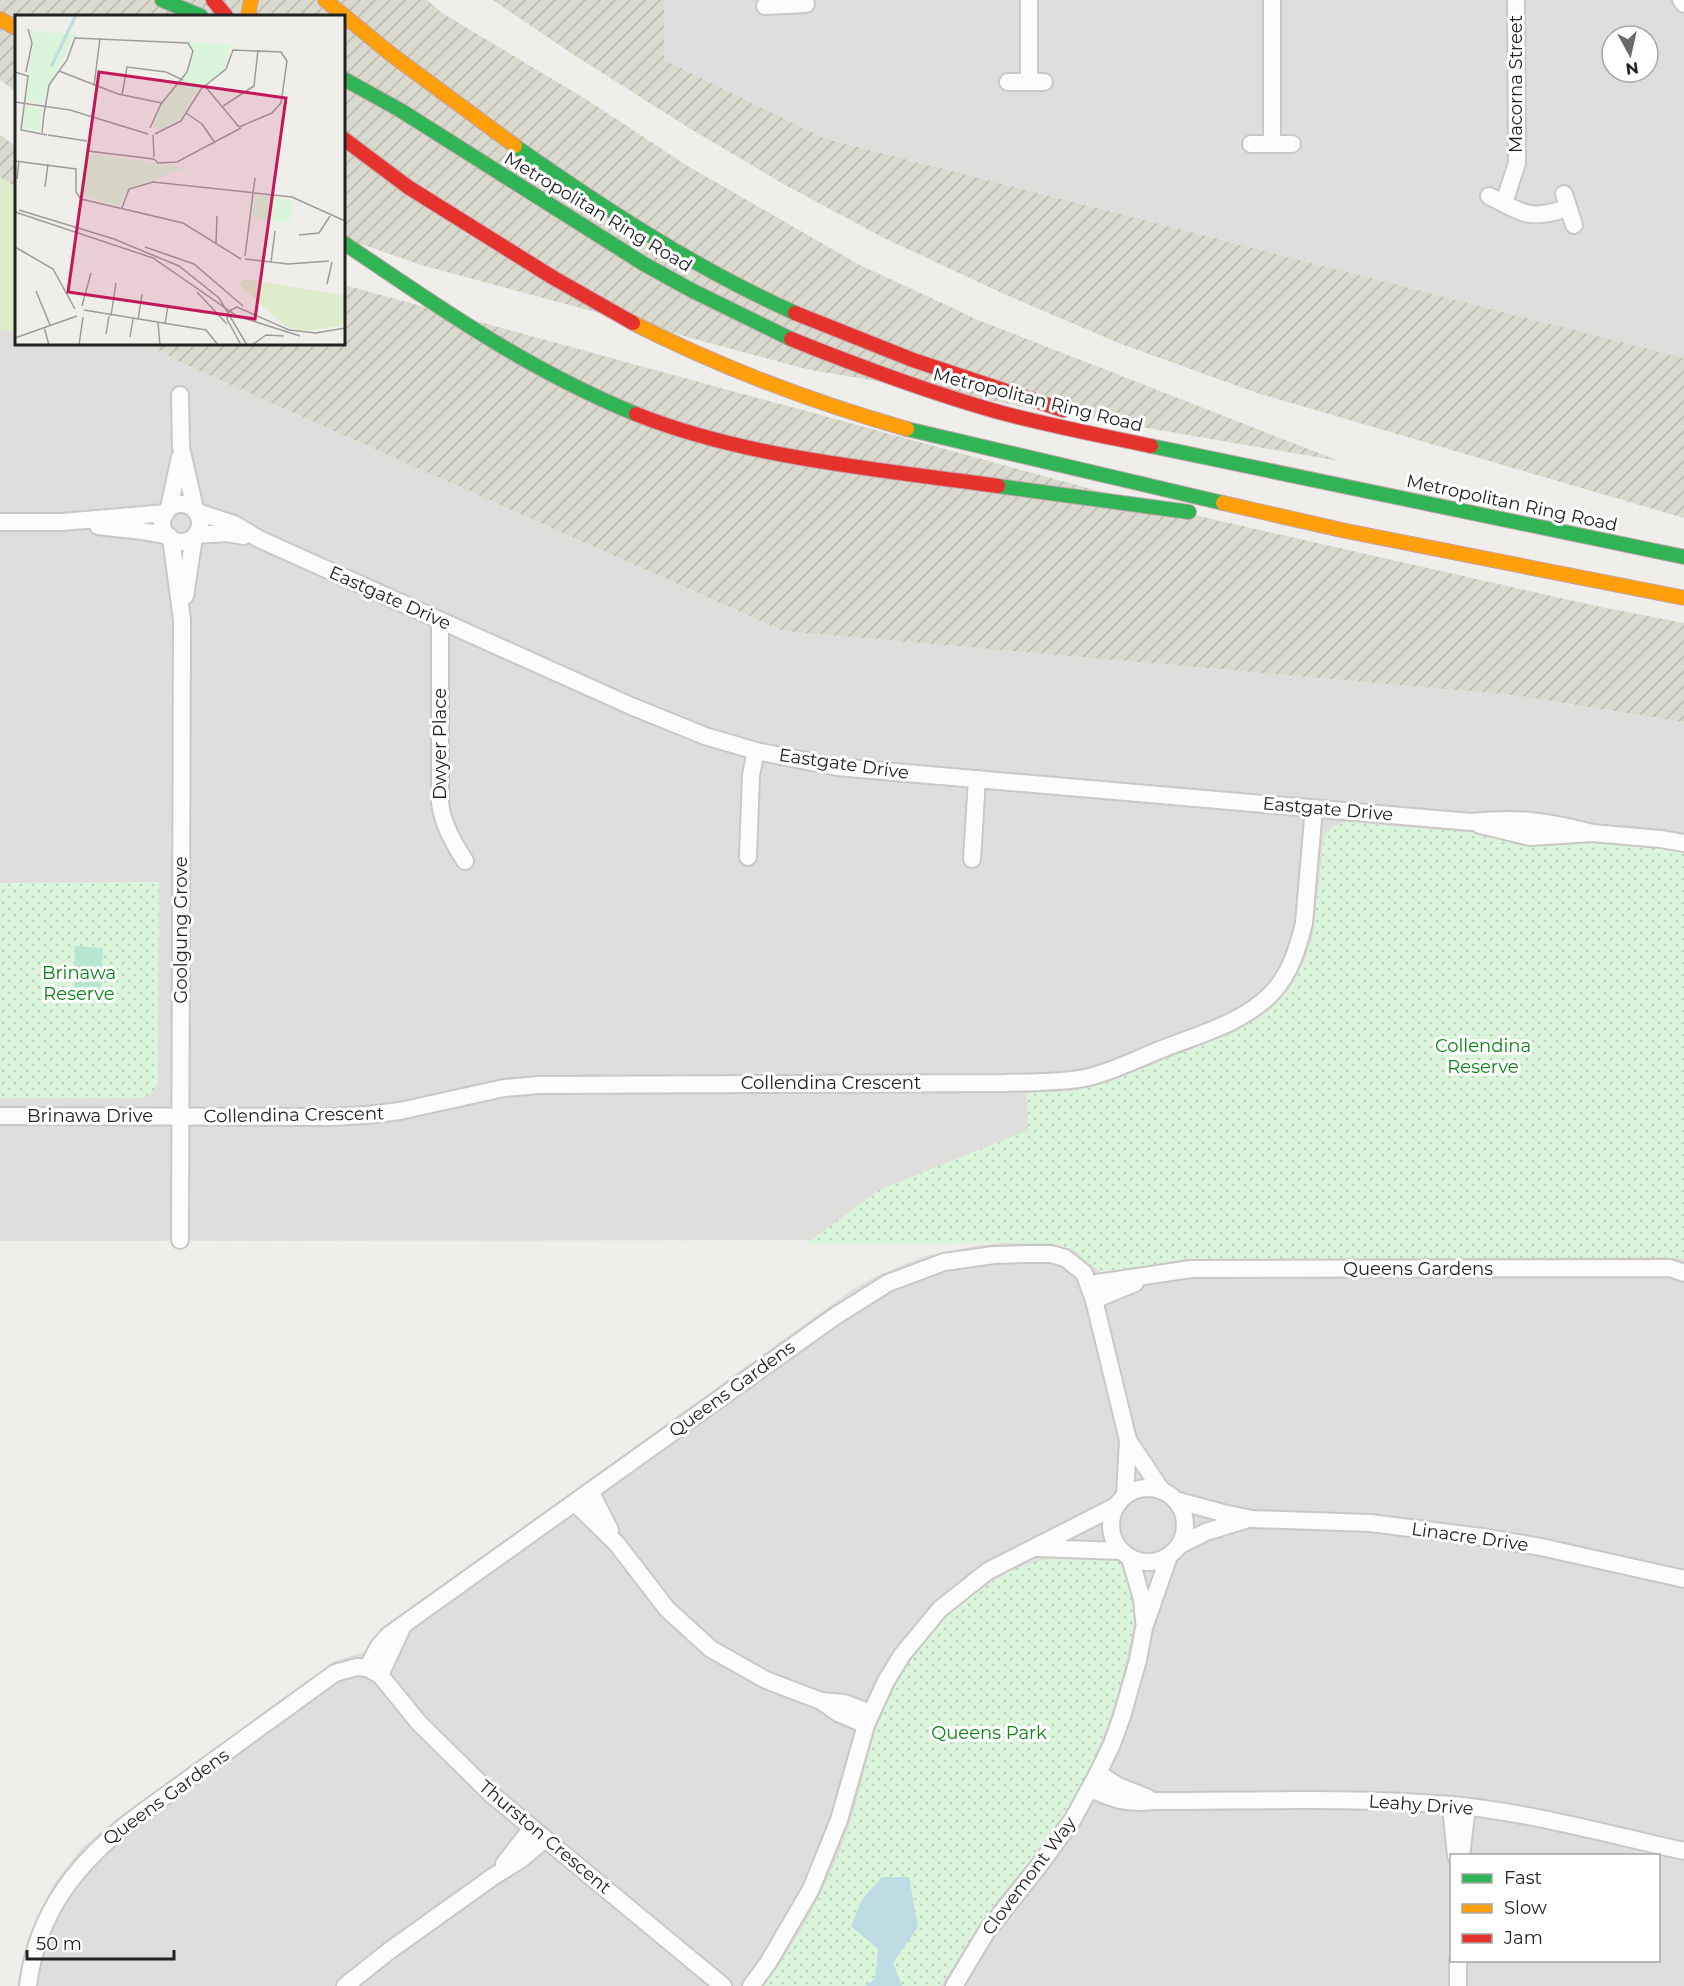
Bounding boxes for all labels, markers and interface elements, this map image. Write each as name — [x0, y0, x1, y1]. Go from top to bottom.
inset map — [15, 15, 345, 345]
street label: Macorna Street — [1505, 15, 1527, 153]
north arrow — [1600, 24, 1660, 84]
text: N — [1624, 58, 1640, 79]
street label: Metropolitan Ring Road — [500, 147, 696, 277]
street label: Metropolitan Ring Road — [931, 363, 1145, 437]
street label: Metropolitan Ring Road — [1404, 470, 1620, 536]
street label: Eastgate Drive — [326, 561, 454, 635]
street label: Dwyer Place — [429, 688, 451, 800]
street label: Eastgate Drive — [778, 744, 910, 784]
street label: Eastgate Drive — [1262, 792, 1394, 826]
street label: Goolgung Grove — [170, 856, 192, 1004]
park label: Brinawa Reserve — [42, 962, 116, 1005]
park label: Collendina Reserve — [1435, 1035, 1531, 1078]
street label: Collendina Crescent — [741, 1072, 921, 1094]
street label: Collendina Crescent — [203, 1102, 385, 1128]
street label: Brinawa Drive — [27, 1105, 153, 1127]
street label: Queens Gardens — [1343, 1258, 1493, 1280]
street label: Queens Gardens — [665, 1336, 799, 1442]
street label: Linacre Drive — [1410, 1518, 1530, 1556]
park label: Queens Park — [931, 1722, 1047, 1744]
street label: Queens Gardens — [99, 1744, 233, 1850]
street label: Thurston Crescent — [475, 1775, 615, 1899]
street label: Leahy Drive — [1368, 1790, 1474, 1820]
street label: Clovemont Way — [977, 1812, 1081, 1940]
legend — [1450, 1854, 1660, 1962]
text: Fast — [1504, 1867, 1542, 1889]
text: Slow — [1504, 1897, 1547, 1919]
scale bar — [27, 1923, 174, 1961]
text: Jam — [1503, 1927, 1543, 1949]
text: 50 m — [36, 1933, 82, 1955]

